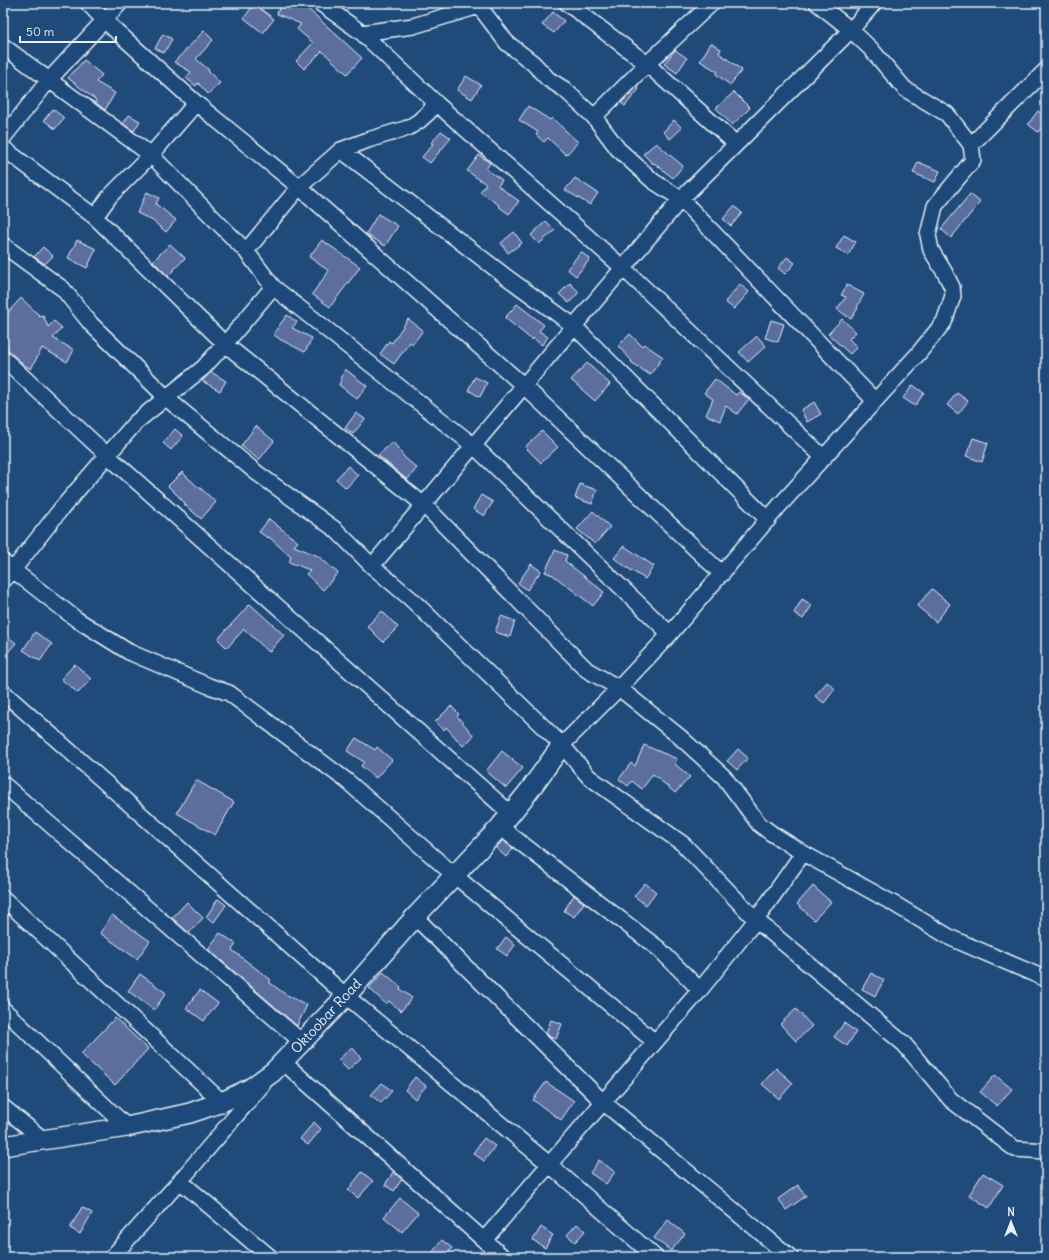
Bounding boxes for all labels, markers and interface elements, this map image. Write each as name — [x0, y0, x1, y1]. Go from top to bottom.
scale bar — [20, 18, 116, 44]
text: 50 m — [26, 24, 55, 39]
street label: Oktoobar Road — [287, 975, 365, 1057]
north arrow — [991, 1202, 1031, 1242]
text: N — [1007, 1205, 1015, 1219]

